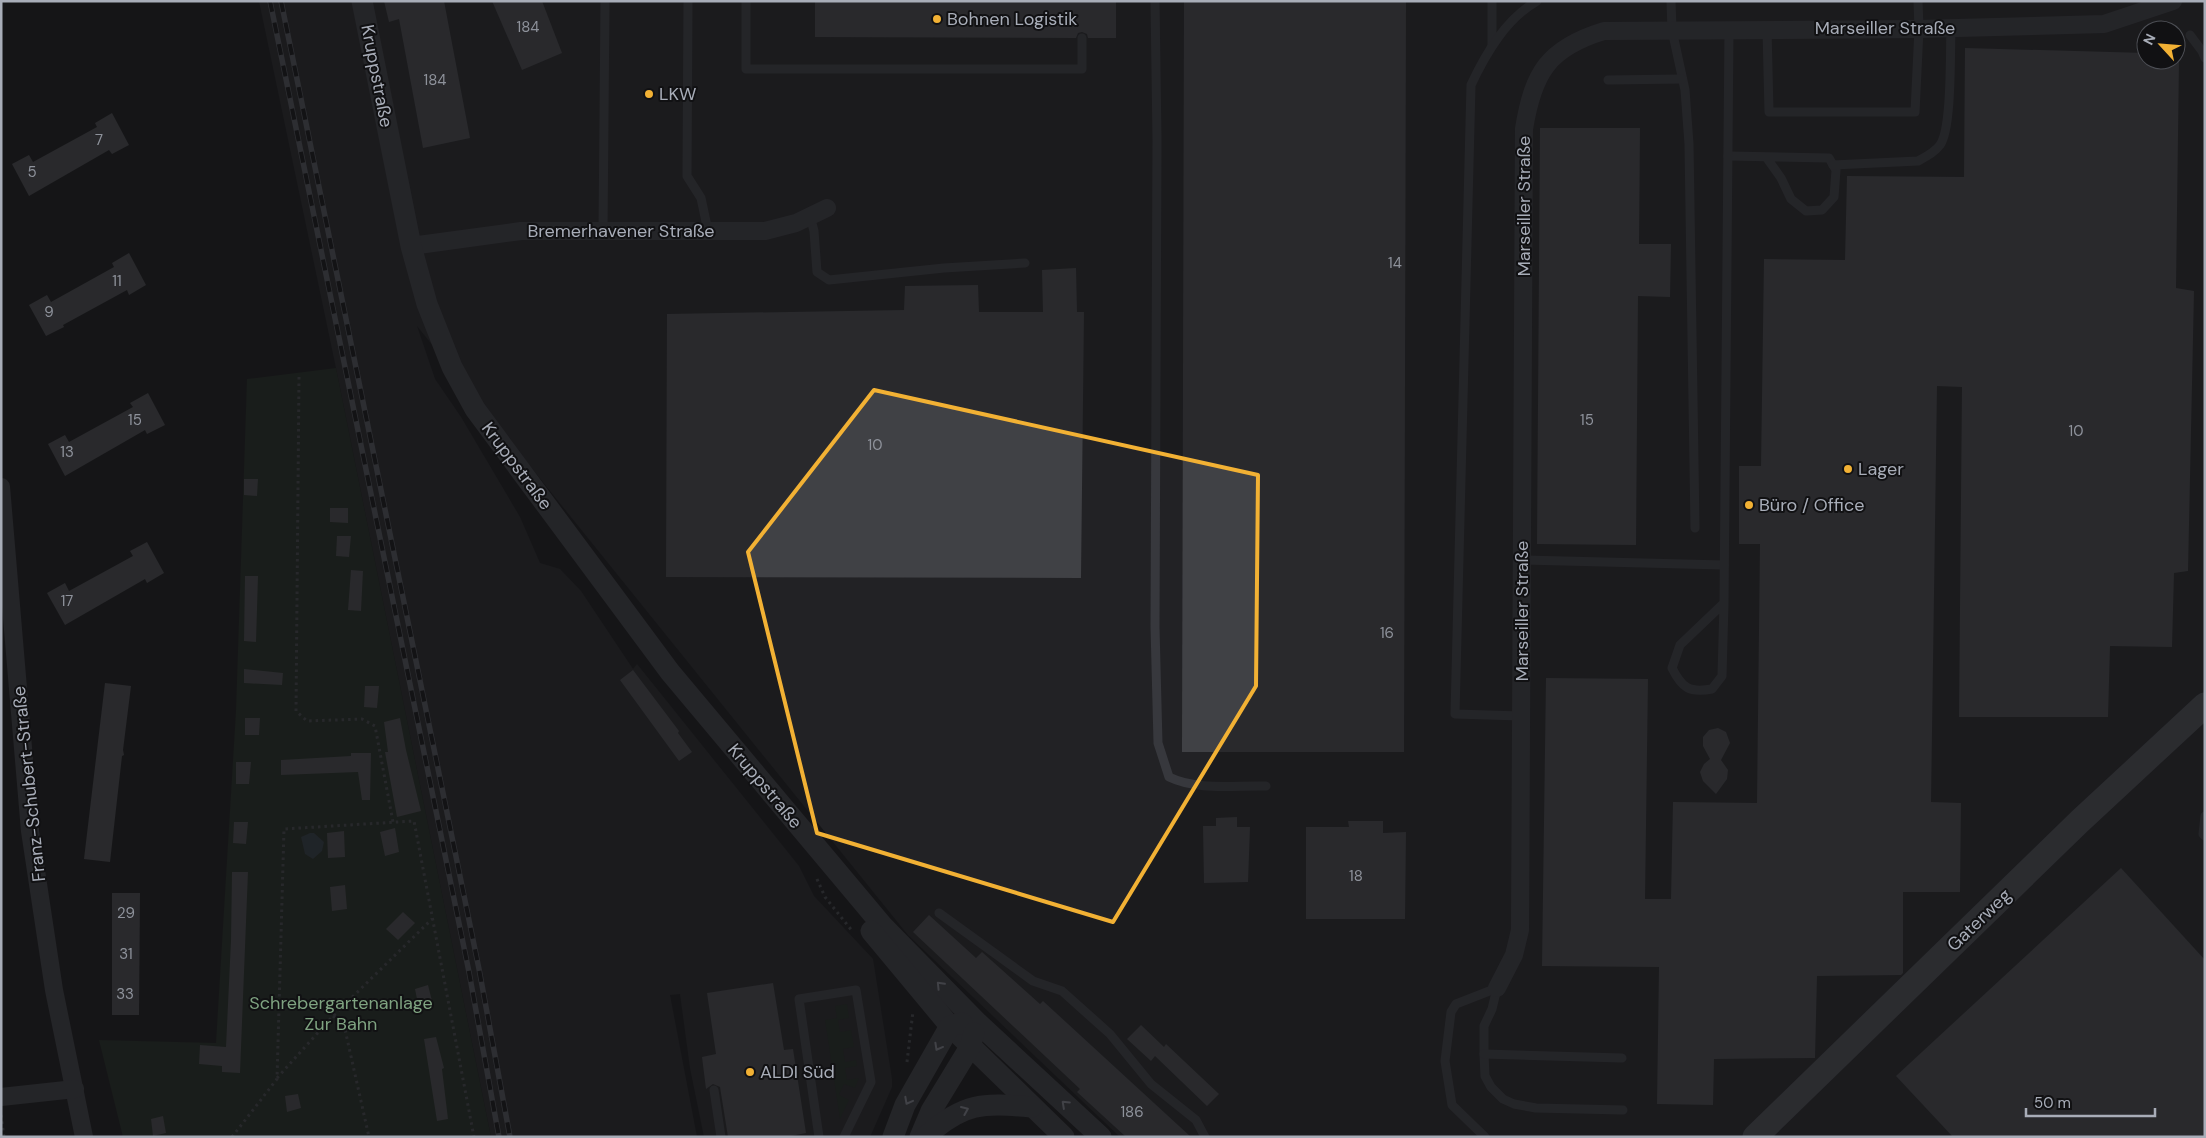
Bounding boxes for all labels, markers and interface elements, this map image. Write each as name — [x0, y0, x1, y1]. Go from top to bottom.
place label: Bohnen Logistik — [947, 7, 1077, 31]
marker: Bohnen Logistik — [931, 13, 943, 25]
street label: Marseiller Straße — [1815, 16, 1955, 40]
house number: 184 — [517, 17, 539, 37]
north arrow — [2136, 20, 2186, 70]
street label: Kruppstraße — [355, 23, 399, 129]
text: N — [2139, 31, 2160, 48]
house number: 184 — [424, 70, 446, 90]
place label: LKW — [659, 82, 696, 106]
marker: LKW — [643, 88, 655, 100]
house number: 7 — [95, 130, 103, 150]
street label: Marseiller Straße — [1512, 136, 1536, 276]
house number: 5 — [27, 162, 37, 182]
street label: Bremerhavener Straße — [527, 219, 715, 243]
house number: 14 — [1388, 253, 1402, 273]
house number: 11 — [112, 271, 122, 291]
house number: 9 — [44, 302, 54, 322]
house number: 15 — [128, 410, 142, 430]
house number: 15 — [1580, 410, 1594, 430]
street label: Kruppstraße — [476, 417, 558, 515]
house number: 10 — [2069, 421, 2083, 441]
house number: 10 — [868, 435, 882, 455]
house number: 13 — [60, 442, 74, 462]
place label: Lager — [1858, 457, 1904, 481]
marker: Lager — [1842, 463, 1854, 475]
place label: Büro / Office — [1759, 493, 1865, 517]
marker: Büro / Office — [1743, 499, 1755, 511]
street label: Marseiller Straße — [1510, 541, 1534, 681]
house number: 17 — [61, 591, 73, 611]
house number: 16 — [1380, 623, 1394, 643]
street label: Franz-Schubert-Straße — [7, 685, 51, 883]
street label: Kruppstraße — [722, 738, 808, 834]
house number: 18 — [1349, 866, 1363, 886]
street label: Gaterweg — [1942, 883, 2016, 957]
house number: 29 — [117, 903, 135, 923]
house number: 31 — [119, 944, 133, 964]
one-way arrow — [937, 982, 946, 991]
house number: 33 — [116, 984, 134, 1004]
park label: Schrebergartenanlage Zur Bahn — [249, 991, 433, 1036]
one-way arrow — [934, 1042, 944, 1051]
place label: ALDI Süd — [760, 1060, 835, 1084]
marker: ALDI Süd — [744, 1066, 756, 1078]
scale bar — [2026, 1086, 2155, 1118]
text: 50 m — [2034, 1093, 2071, 1113]
one-way arrow — [904, 1096, 914, 1105]
one-way arrow — [1062, 1101, 1071, 1110]
house number: 186 — [1120, 1102, 1144, 1122]
one-way arrow — [960, 1105, 969, 1116]

